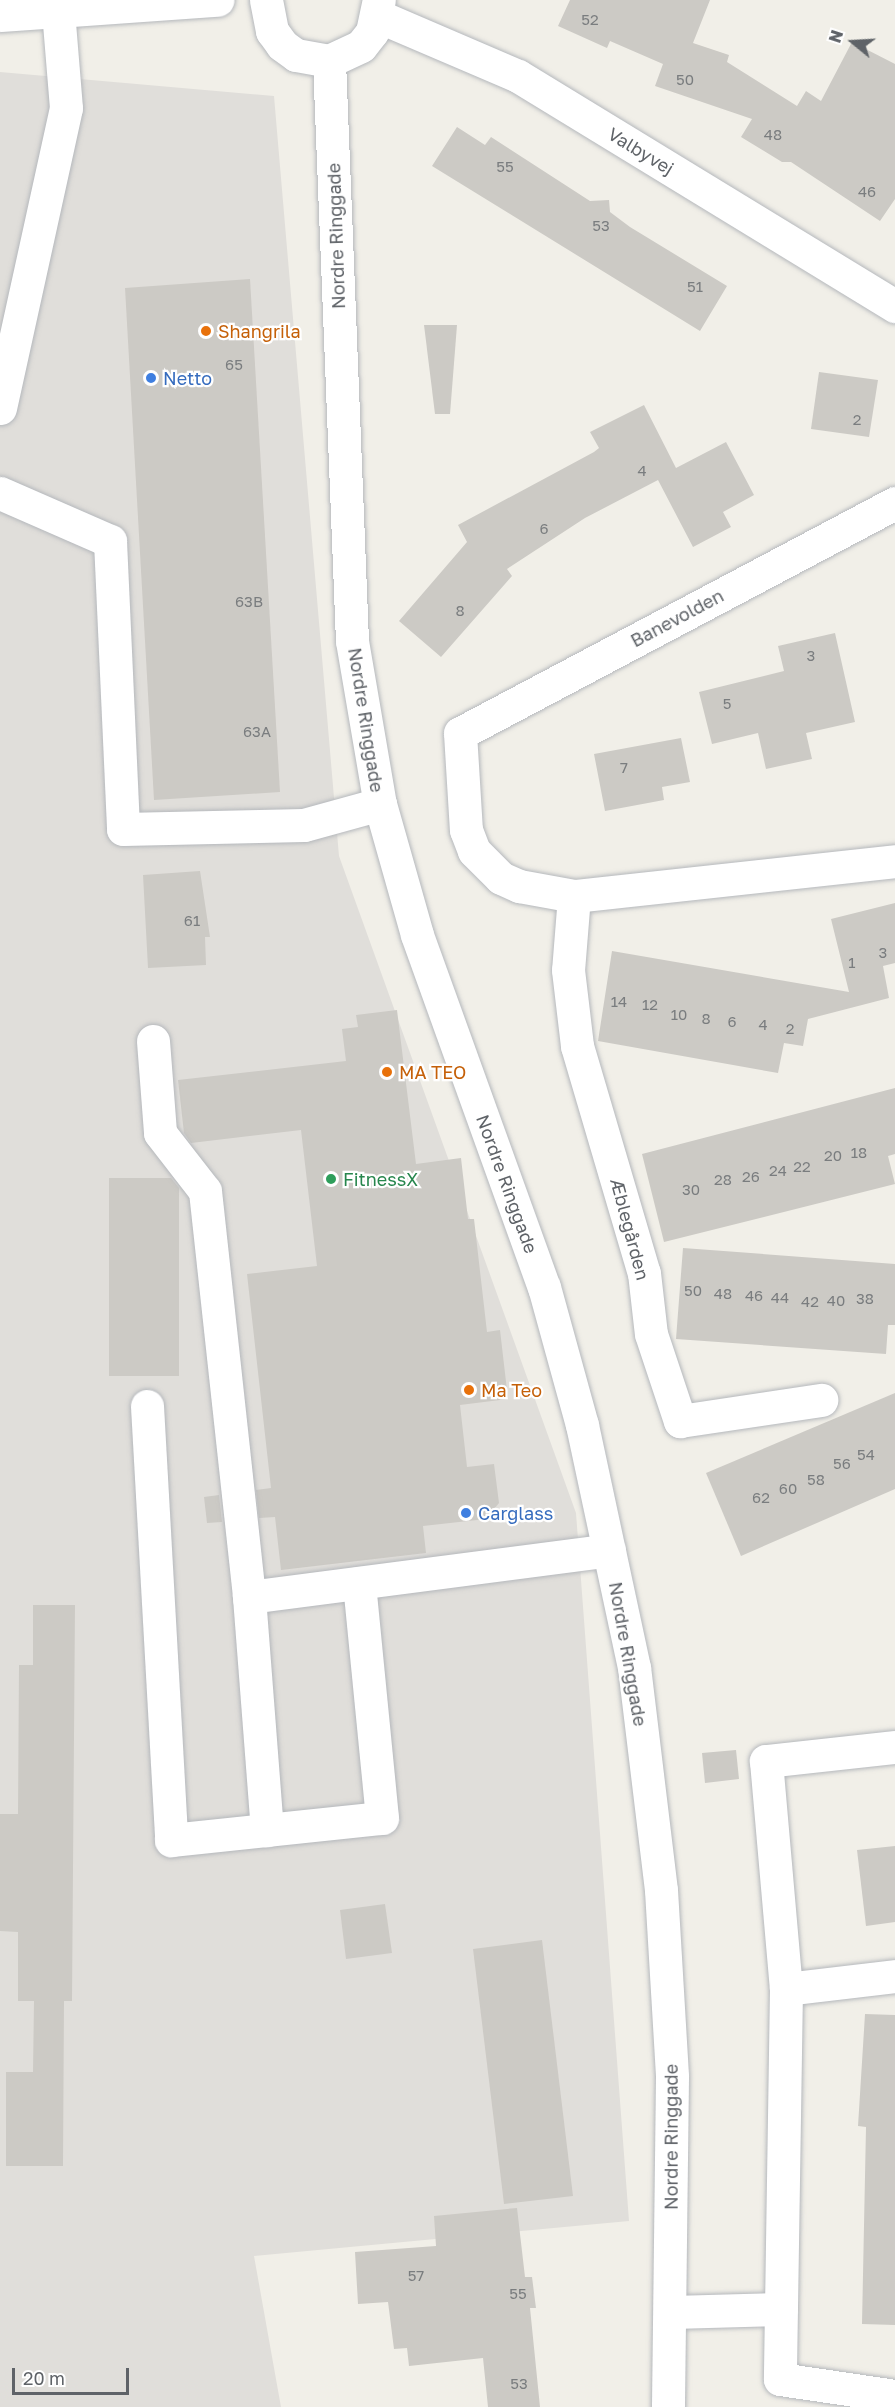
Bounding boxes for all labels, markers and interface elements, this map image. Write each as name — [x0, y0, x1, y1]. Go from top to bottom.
house number: 52 — [581, 11, 599, 29]
north arrow — [823, 12, 883, 72]
text: N — [824, 28, 847, 45]
house number: 50 — [676, 71, 694, 89]
street label: Valbyvej — [604, 123, 678, 179]
house number: 48 — [764, 126, 782, 144]
house number: 55 — [496, 158, 514, 176]
street label: Nordre Ringgade — [323, 163, 349, 309]
house number: 46 — [858, 183, 876, 201]
house number: 53 — [592, 217, 610, 235]
house number: 51 — [687, 278, 703, 296]
place label: Shangrila — [218, 320, 301, 342]
marker: Shangrila — [199, 324, 213, 338]
house number: 65 — [225, 356, 243, 374]
place label: Netto — [163, 367, 212, 389]
marker: Netto — [144, 371, 158, 385]
house number: 2 — [853, 411, 861, 429]
house number: 4 — [637, 462, 647, 480]
house number: 6 — [539, 520, 549, 538]
street label: Banevolden — [627, 585, 727, 651]
house number: 63B — [235, 593, 263, 611]
house number: 8 — [455, 602, 465, 620]
street label: Nordre Ringgade — [344, 646, 388, 794]
house number: 3 — [807, 647, 815, 665]
house number: 5 — [723, 695, 731, 713]
house number: 63A — [243, 723, 271, 741]
house number: 7 — [620, 759, 628, 777]
house number: 61 — [184, 912, 200, 930]
house number: 3 — [879, 944, 887, 962]
house number: 1 — [848, 954, 856, 972]
house number: 14 — [611, 993, 627, 1011]
house number: 12 — [642, 996, 658, 1014]
house number: 10 — [671, 1006, 687, 1024]
house number: 8 — [701, 1010, 711, 1028]
house number: 6 — [727, 1013, 737, 1031]
house number: 4 — [758, 1016, 768, 1034]
house number: 2 — [786, 1020, 794, 1038]
place label: MA TEO — [399, 1061, 466, 1083]
marker: MA TEO — [380, 1065, 394, 1079]
street label: Nordre Ringgade — [472, 1112, 542, 1256]
house number: 18 — [851, 1144, 867, 1162]
house number: 20 — [824, 1147, 842, 1165]
house number: 22 — [793, 1158, 811, 1176]
house number: 24 — [769, 1162, 787, 1180]
place label: FitnessX — [343, 1168, 418, 1190]
house number: 26 — [742, 1168, 760, 1186]
house number: 28 — [714, 1171, 732, 1189]
marker: FitnessX — [324, 1172, 338, 1186]
street label: Æblegården — [606, 1176, 654, 1282]
house number: 30 — [682, 1181, 700, 1199]
house number: 50 — [684, 1282, 702, 1300]
house number: 48 — [714, 1285, 732, 1303]
house number: 46 — [745, 1287, 763, 1305]
house number: 44 — [771, 1289, 789, 1307]
house number: 38 — [856, 1290, 874, 1308]
house number: 40 — [827, 1292, 845, 1310]
house number: 42 — [801, 1293, 819, 1311]
place label: Ma Teo — [481, 1379, 542, 1401]
marker: Ma Teo — [462, 1383, 476, 1397]
house number: 54 — [857, 1446, 875, 1464]
house number: 56 — [833, 1455, 851, 1473]
house number: 58 — [807, 1471, 825, 1489]
house number: 60 — [779, 1480, 797, 1498]
house number: 62 — [752, 1489, 770, 1507]
place label: Carglass — [478, 1502, 553, 1524]
marker: Carglass — [459, 1506, 473, 1520]
street label: Nordre Ringgade — [605, 1580, 651, 1728]
street label: Nordre Ringgade — [660, 2064, 682, 2210]
house number: 57 — [408, 2267, 424, 2285]
house number: 55 — [509, 2285, 527, 2303]
scale bar — [15, 2356, 132, 2394]
text: 20 m — [23, 2367, 65, 2389]
house number: 53 — [510, 2375, 528, 2393]

